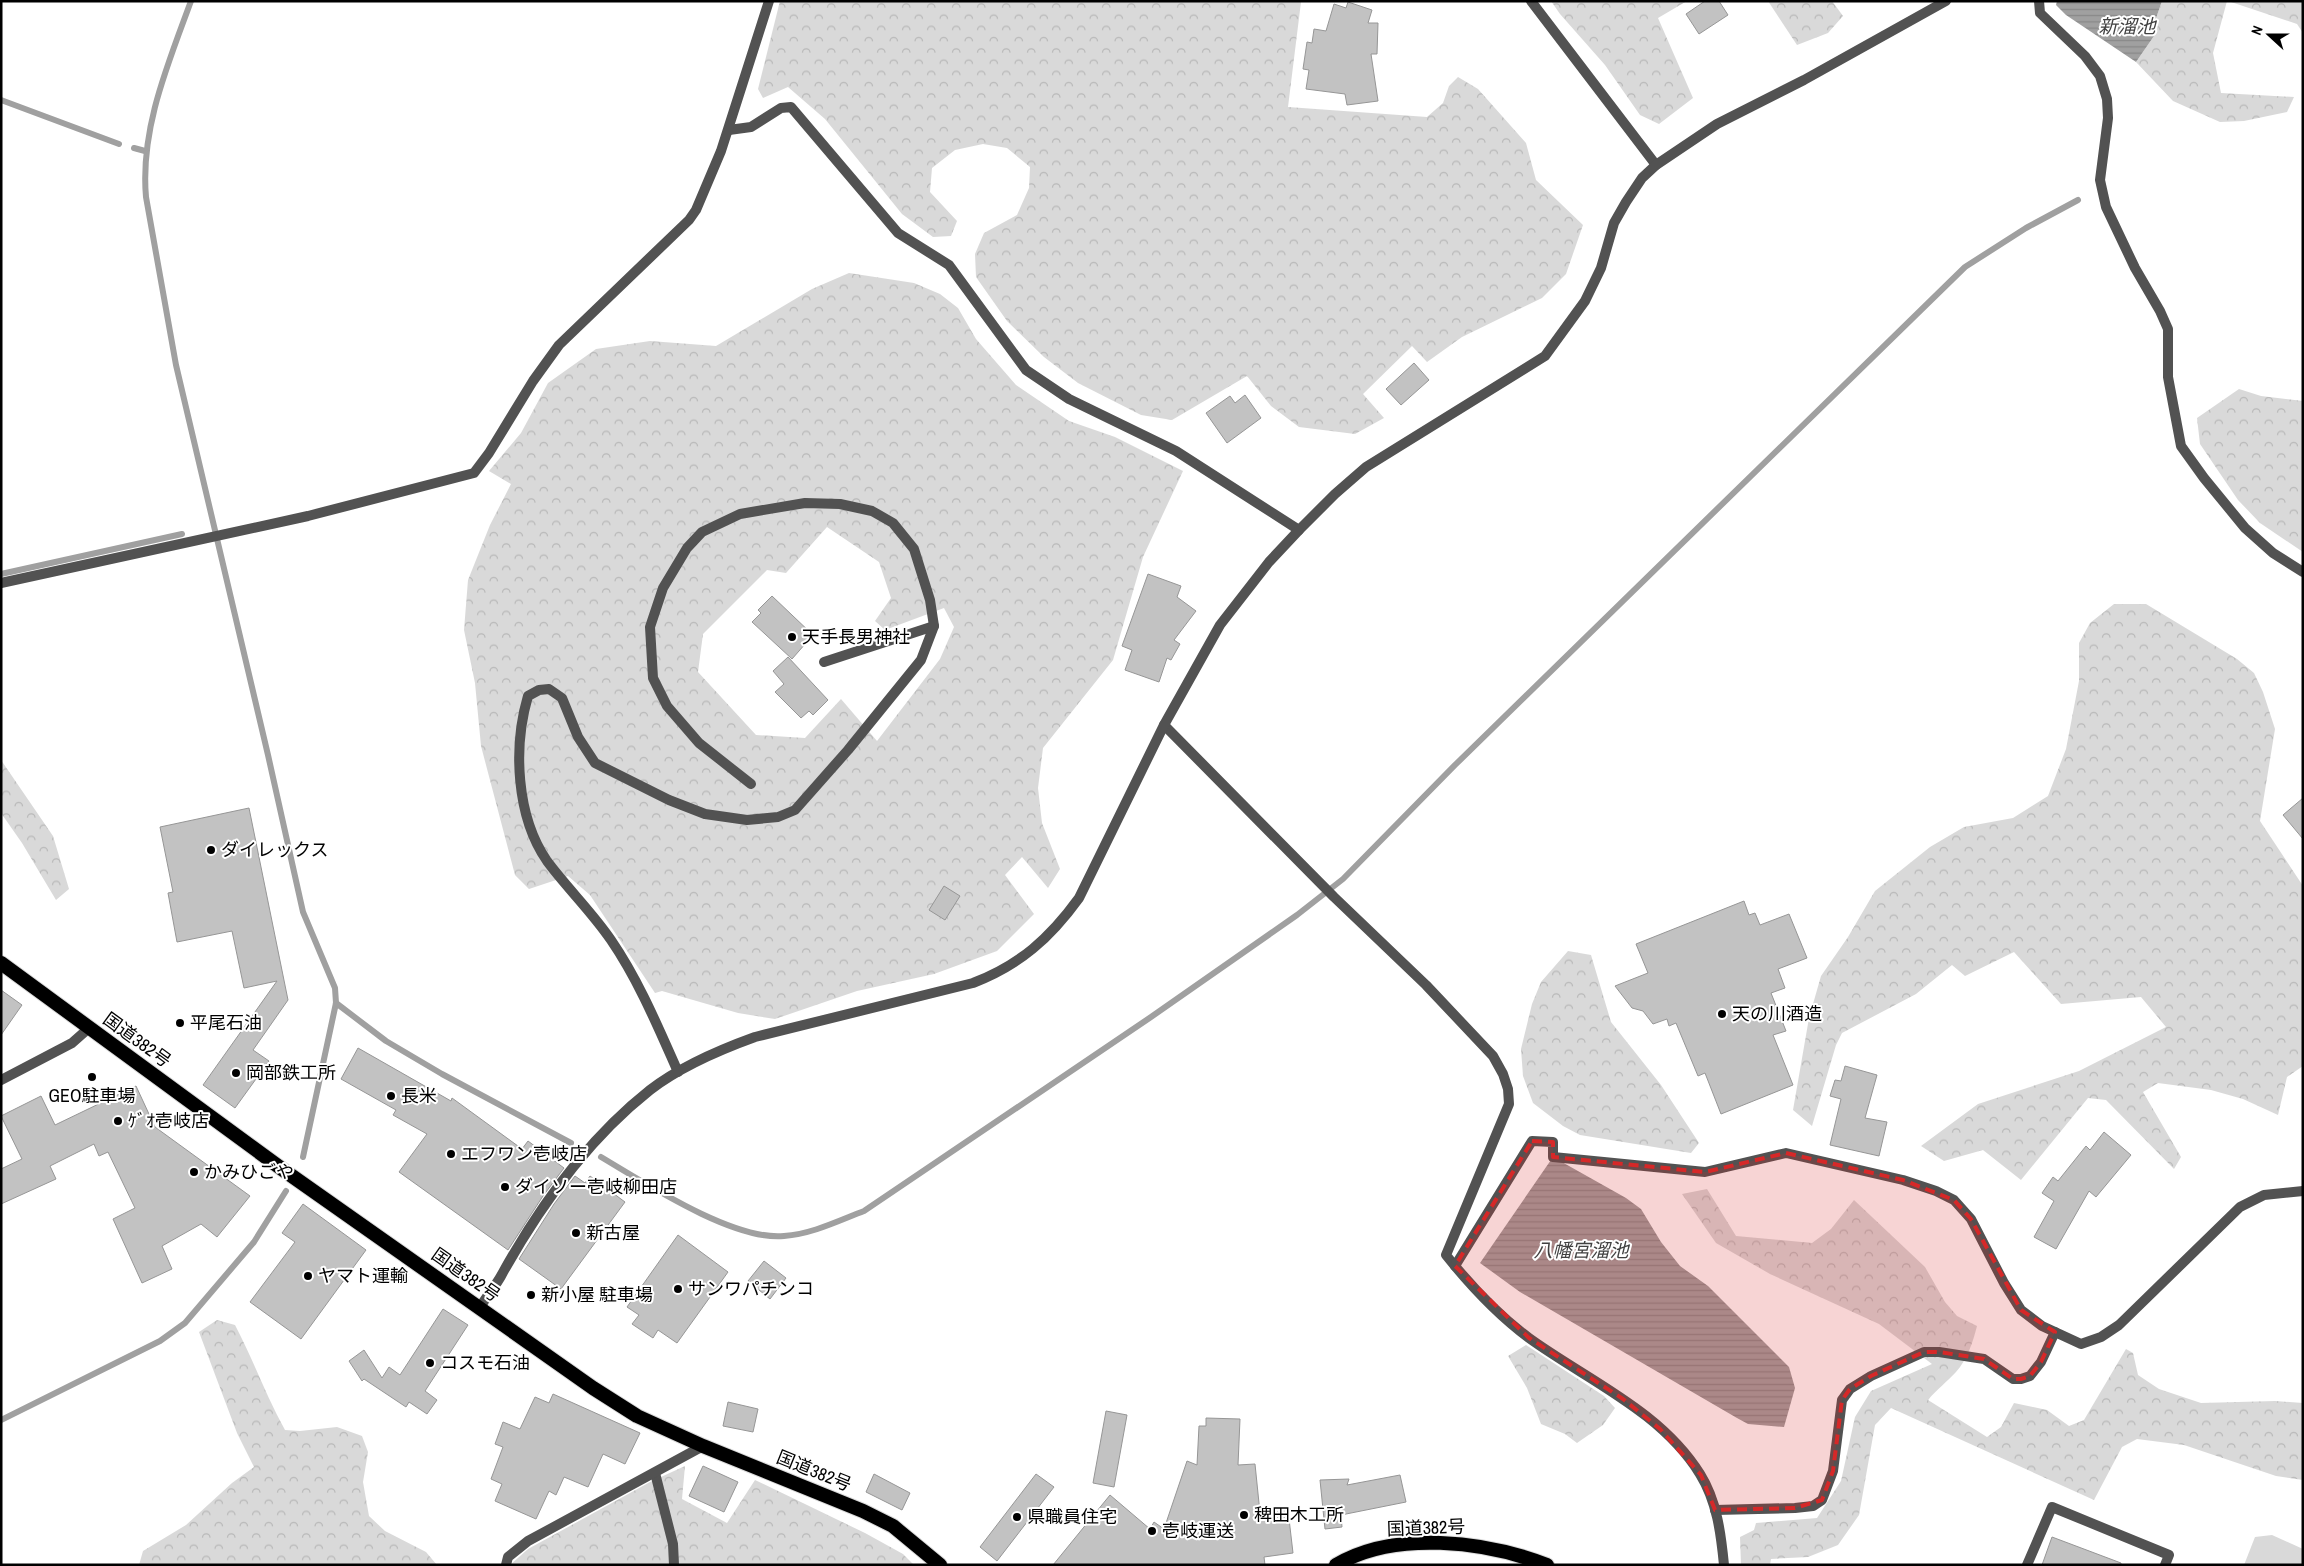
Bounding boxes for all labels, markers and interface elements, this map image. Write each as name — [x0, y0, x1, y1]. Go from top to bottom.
north arrow — [2244, 10, 2294, 60]
water label: 新溜池 — [2098, 13, 2157, 39]
text: N — [2247, 23, 2267, 37]
place label: 天手長男神社 — [802, 624, 910, 649]
marker: 天手長男神社 — [786, 631, 798, 643]
place label: ダイレックス — [221, 837, 328, 862]
marker: ダイレックス — [205, 844, 217, 856]
place label: 天の川酒造 — [1732, 1001, 1822, 1026]
street label: 国道382号 — [98, 1006, 176, 1073]
marker: 天の川酒造 — [1716, 1008, 1728, 1020]
place label: 平尾石油 — [190, 1010, 262, 1035]
marker: 平尾石油 — [174, 1017, 186, 1029]
place label: 岡部鉄工所 — [246, 1060, 336, 1085]
marker: 岡部鉄工所 — [230, 1067, 242, 1079]
marker: GEO駐車場 — [86, 1071, 98, 1083]
place label: GEO駐車場 — [49, 1083, 135, 1108]
place label: 長米 — [401, 1083, 437, 1108]
marker: 長米 — [385, 1090, 397, 1102]
place label: ｹﾞｵ壱岐店 — [128, 1108, 209, 1133]
marker: ｹﾞｵ壱岐店 — [112, 1115, 124, 1127]
place label: エフワン壱岐店 — [461, 1141, 587, 1166]
marker: エフワン壱岐店 — [445, 1148, 457, 1160]
place label: かみひごや — [204, 1159, 294, 1184]
marker: かみひごや — [188, 1166, 200, 1178]
place label: ダイソー壱岐柳田店 — [515, 1174, 677, 1199]
marker: ダイソー壱岐柳田店 — [499, 1181, 511, 1193]
place label: 新古屋 — [586, 1220, 640, 1245]
marker: 新古屋 — [570, 1227, 582, 1239]
water label: 八幡宮溜池 — [1533, 1237, 1630, 1263]
street label: 国道382号 — [427, 1242, 506, 1307]
place label: ヤマト運輸 — [318, 1263, 408, 1288]
marker: ヤマト運輸 — [302, 1270, 314, 1282]
place label: サンワパチンコ — [688, 1276, 814, 1301]
place label: 新小屋 駐車場 — [541, 1282, 653, 1307]
marker: サンワパチンコ — [672, 1283, 684, 1295]
marker: 新小屋 駐車場 — [525, 1289, 537, 1301]
place label: コスモ石油 — [440, 1350, 530, 1375]
marker: コスモ石油 — [424, 1357, 436, 1369]
street label: 国道382号 — [773, 1444, 855, 1497]
place label: 稗田木工所 — [1254, 1502, 1344, 1527]
place label: 県職員住宅 — [1027, 1504, 1117, 1529]
marker: 稗田木工所 — [1238, 1509, 1250, 1521]
marker: 県職員住宅 — [1011, 1511, 1023, 1523]
street label: 国道382号 — [1386, 1514, 1466, 1541]
place label: 壱岐運送 — [1162, 1518, 1234, 1543]
marker: 壱岐運送 — [1146, 1525, 1158, 1537]

